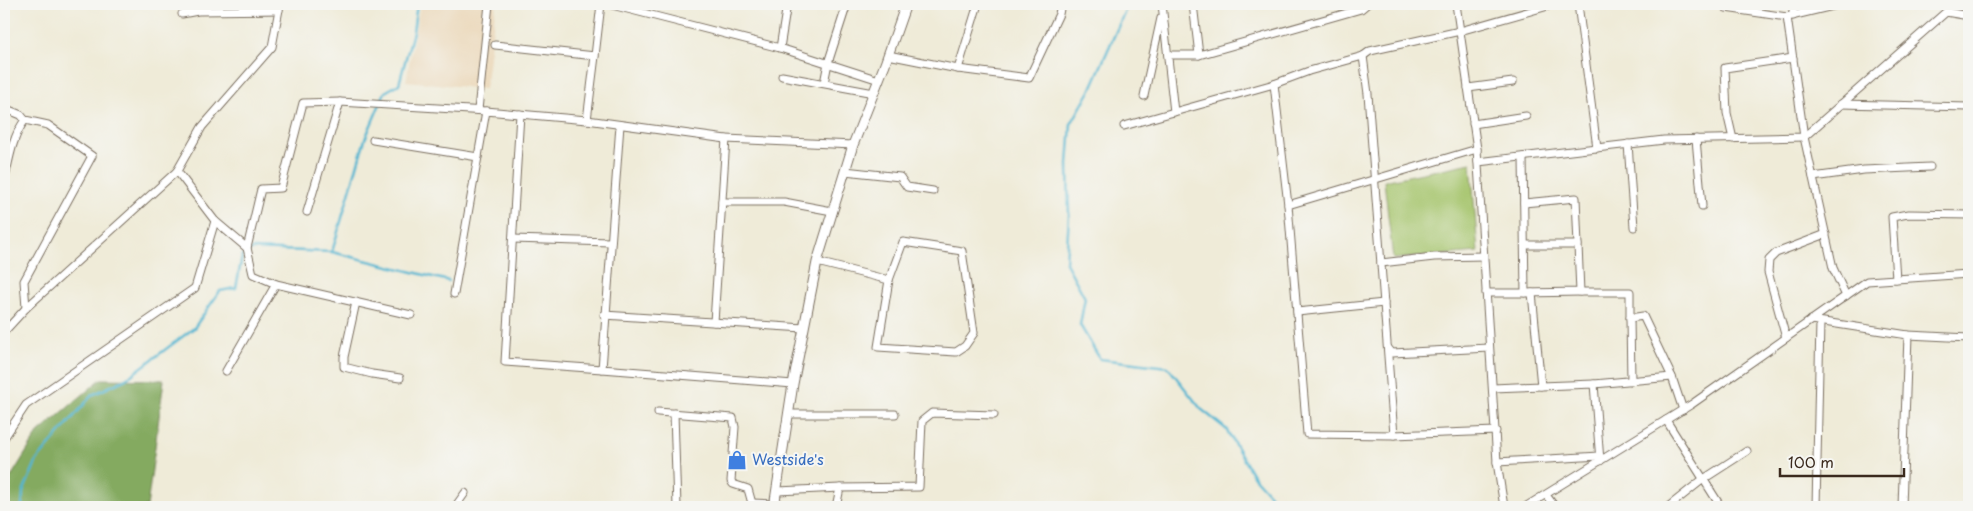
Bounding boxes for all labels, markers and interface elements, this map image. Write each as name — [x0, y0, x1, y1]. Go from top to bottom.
scale bar — [1780, 446, 1904, 478]
place label: Westside's — [752, 447, 824, 470]
shop icon: Westside's — [726, 449, 748, 471]
text: 100 m — [1788, 450, 1834, 473]

